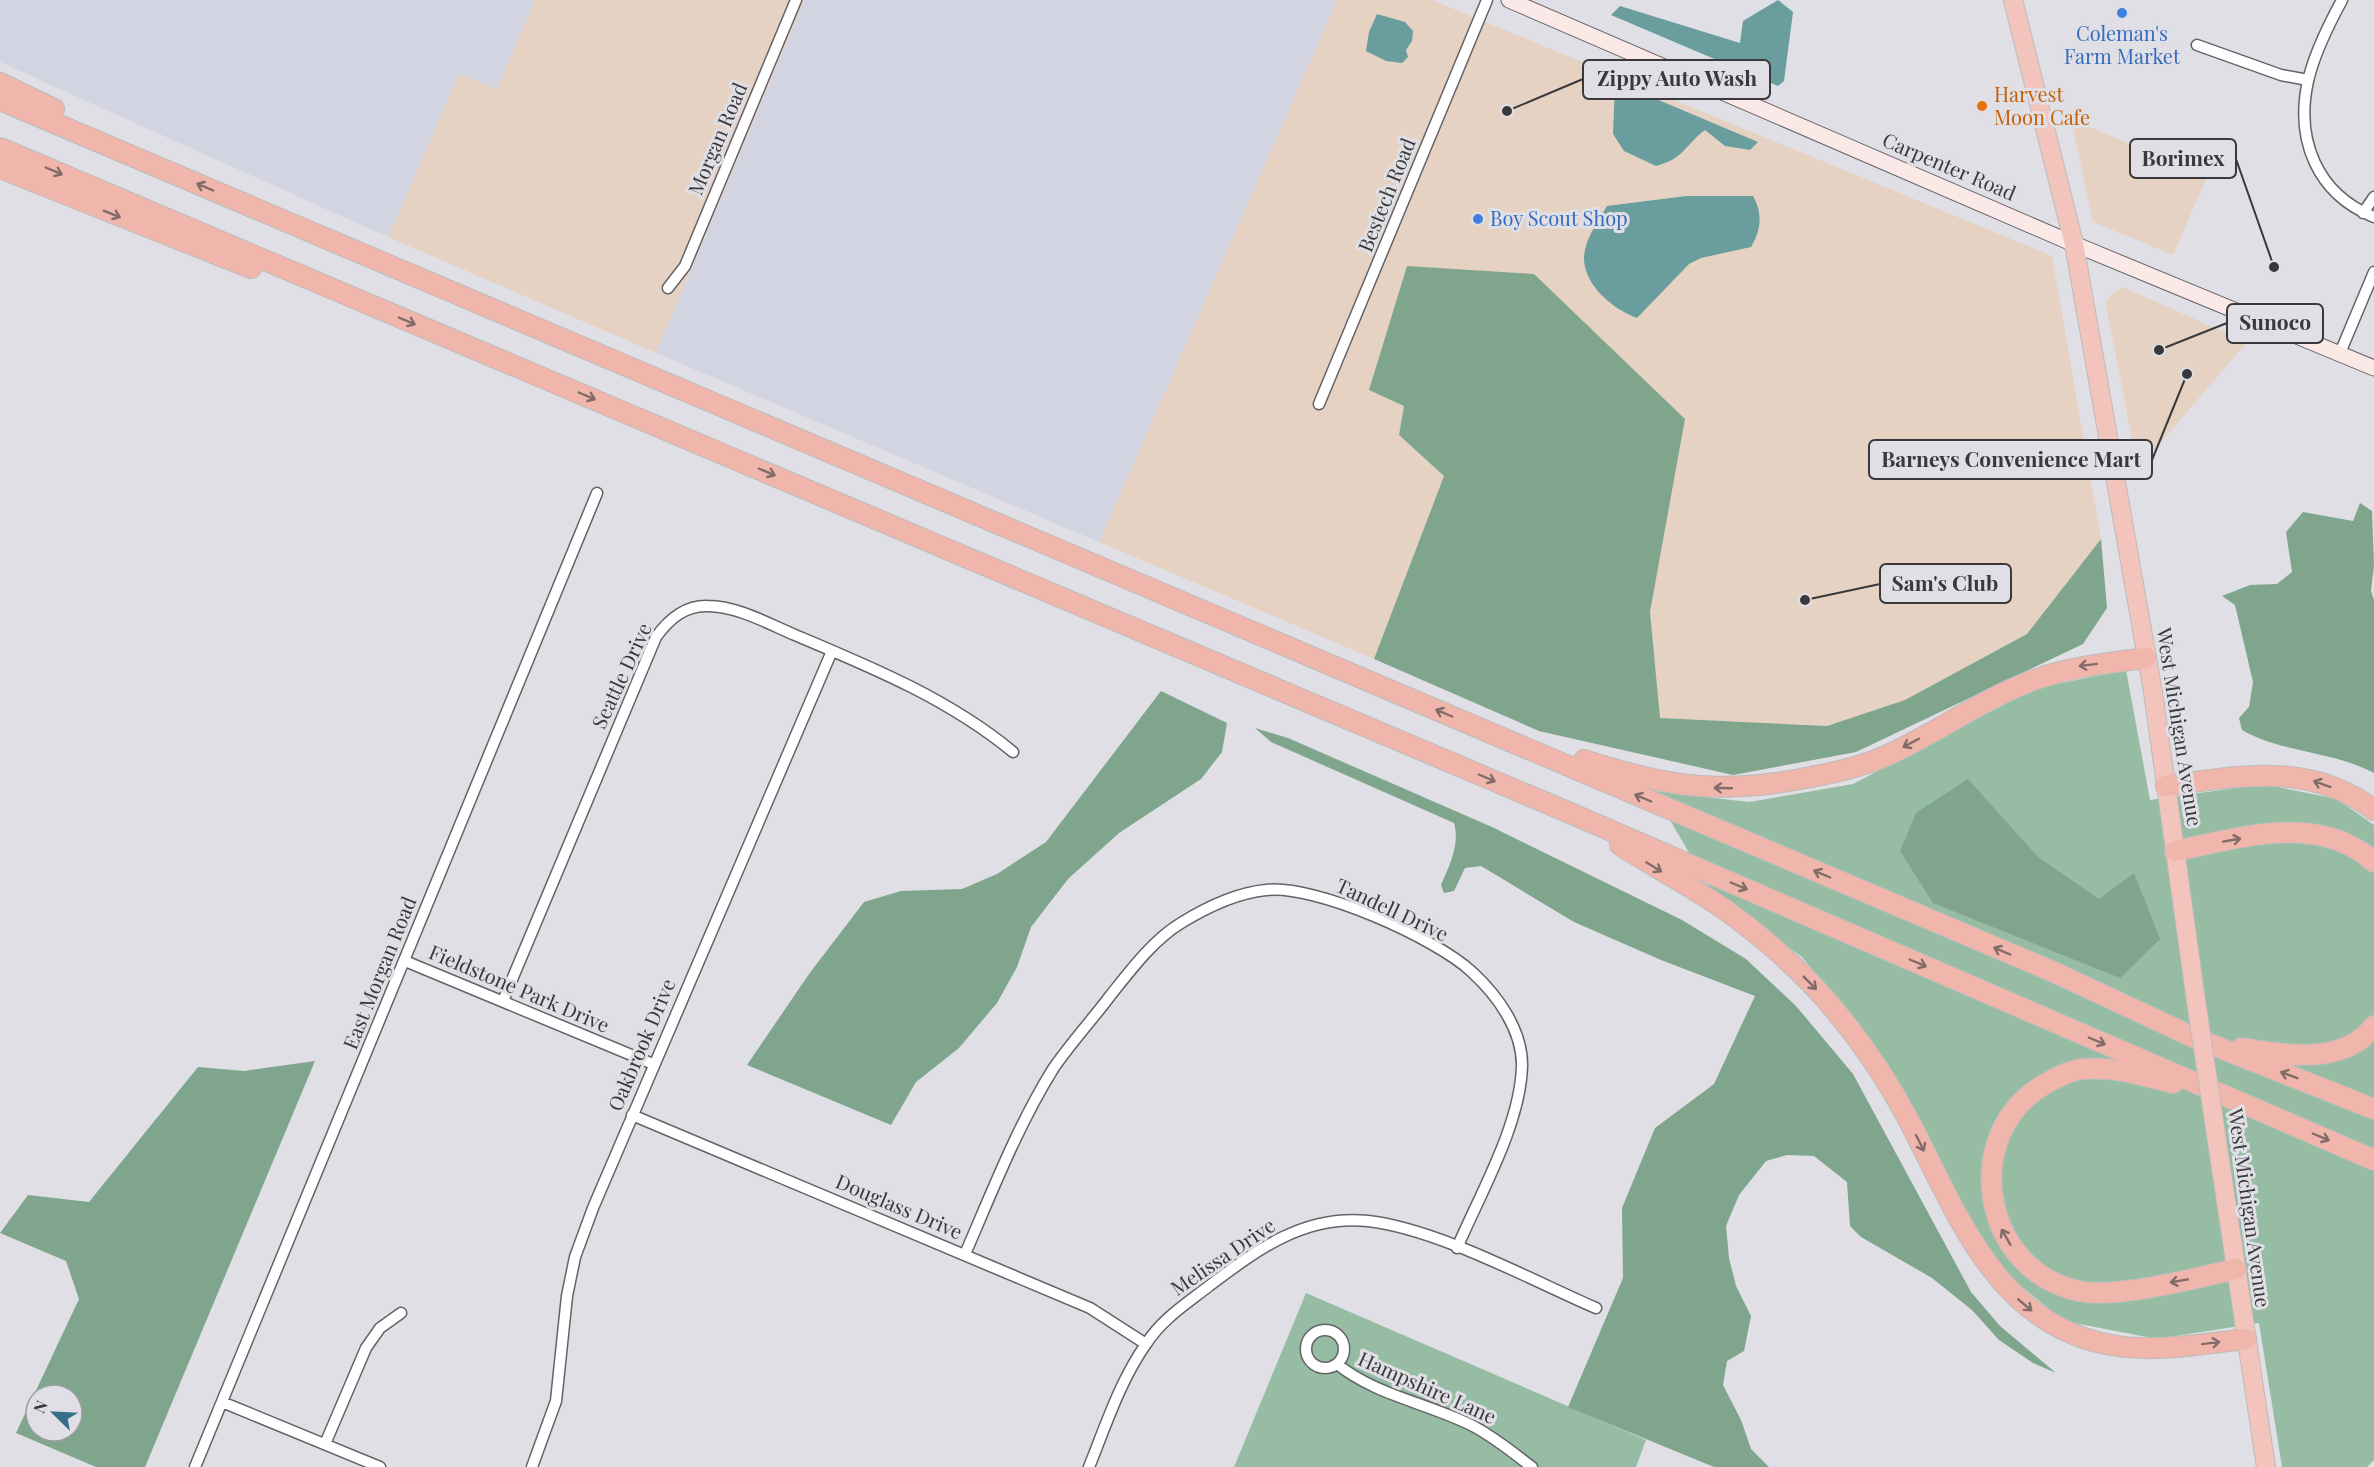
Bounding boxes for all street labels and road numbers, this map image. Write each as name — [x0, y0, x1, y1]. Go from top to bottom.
street label: Morgan Road — [681, 78, 753, 199]
street label: Carpenter Road — [1879, 125, 2021, 206]
street label: Bestech Road — [1350, 133, 1421, 255]
street label: Seattle Drive — [584, 618, 657, 733]
street label: West Michigan Avenue — [2151, 625, 2210, 828]
street label: Tandell Drive — [1332, 871, 1453, 946]
street label: East Morgan Road — [336, 892, 422, 1053]
street label: Fieldstone Park Drive — [425, 937, 614, 1038]
street label: Oakbrook Drive — [601, 974, 681, 1115]
street label: West Michigan Avenue — [2223, 1106, 2278, 1309]
street label: Douglass Drive — [832, 1167, 967, 1244]
street label: Melissa Drive — [1165, 1211, 1280, 1301]
street label: Hampshire Lane — [1354, 1344, 1501, 1429]

